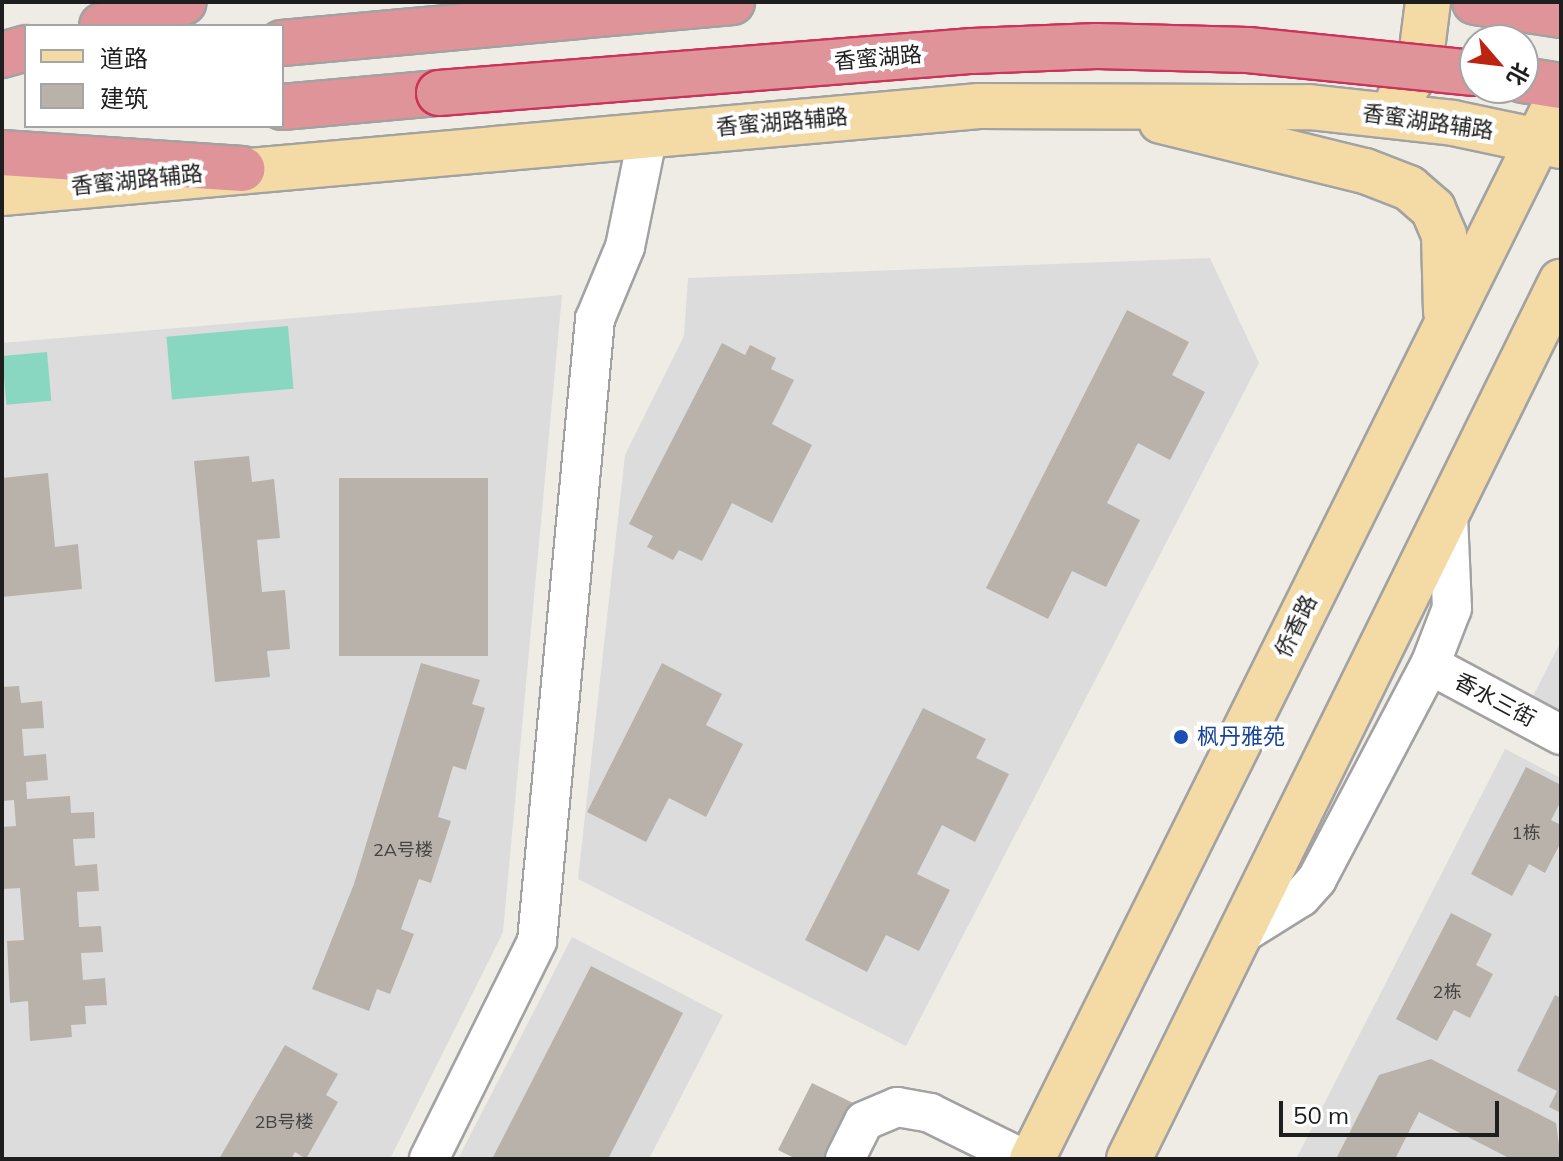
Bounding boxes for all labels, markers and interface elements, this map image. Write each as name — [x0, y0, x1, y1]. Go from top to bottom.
legend — [24, 24, 284, 128]
north arrow — [1459, 24, 1539, 104]
street label: 香蜜湖路 — [833, 41, 923, 75]
text: 道路 — [100, 43, 148, 73]
text: 北 — [1501, 58, 1536, 91]
text: 建筑 — [100, 83, 148, 113]
street label: 香蜜湖路辅路 — [1361, 100, 1495, 144]
street label: 香蜜湖路辅路 — [715, 103, 849, 141]
street label: 香蜜湖路辅路 — [70, 160, 204, 200]
street label: 侨香路 — [1270, 591, 1322, 661]
street label: 香水三街 — [1450, 668, 1540, 732]
place label: 枫丹雅苑 — [1197, 724, 1285, 750]
marker: 枫丹雅苑 — [1172, 728, 1190, 746]
house number: 1栋 — [1512, 822, 1540, 844]
house number: 2A号楼 — [373, 839, 433, 861]
house number: 2栋 — [1433, 981, 1461, 1003]
scale bar — [1283, 1085, 1503, 1135]
text: 50 m — [1293, 1100, 1349, 1130]
house number: 2B号楼 — [254, 1111, 314, 1133]

